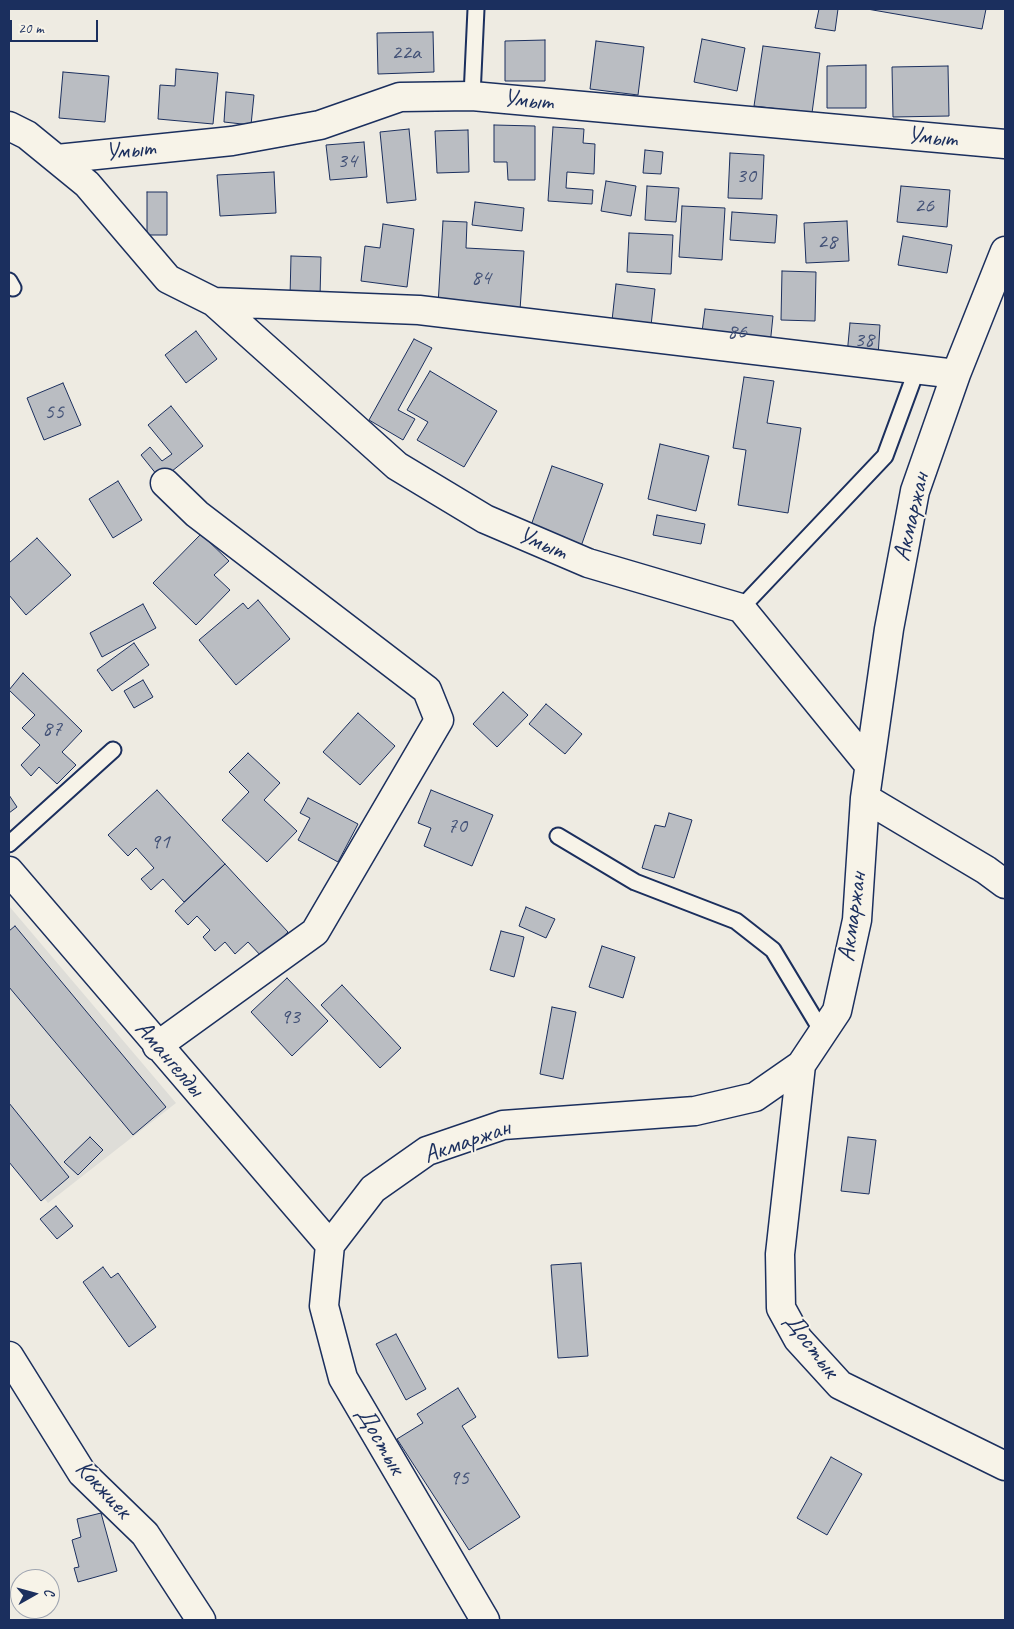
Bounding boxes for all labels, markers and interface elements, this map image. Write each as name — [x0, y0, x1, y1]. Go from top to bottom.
scale bar — [12, 10, 100, 42]
text: 20 m — [18, 19, 44, 38]
house number: 22а — [391, 40, 421, 66]
street label: Умыт — [502, 84, 554, 118]
street label: Умыт — [906, 121, 958, 155]
street label: Умыт — [104, 133, 156, 169]
house number: 34 — [337, 148, 357, 174]
house number: 30 — [736, 163, 756, 189]
house number: 26 — [914, 193, 934, 219]
house number: 28 — [817, 229, 837, 255]
house number: 84 — [471, 265, 491, 291]
house number: 86 — [727, 319, 747, 345]
house number: 38 — [854, 327, 874, 353]
house number: 55 — [44, 399, 64, 425]
street label: Акмаржан — [887, 470, 937, 564]
street label: Умыт — [513, 520, 571, 568]
house number: 87 — [42, 716, 62, 742]
house number: 70 — [447, 813, 467, 839]
house number: 91 — [150, 829, 170, 855]
street label: Акмаржан — [832, 870, 874, 964]
house number: 93 — [280, 1004, 300, 1030]
street label: Амангелды — [128, 1015, 210, 1103]
street label: Акмаржан — [420, 1113, 514, 1171]
street label: Достык — [777, 1308, 845, 1384]
street label: Достык — [349, 1402, 411, 1480]
street label: Кокжиек — [68, 1454, 138, 1526]
house number: 95 — [449, 1465, 469, 1491]
north arrow — [10, 1569, 60, 1619]
text: С — [41, 1588, 58, 1597]

